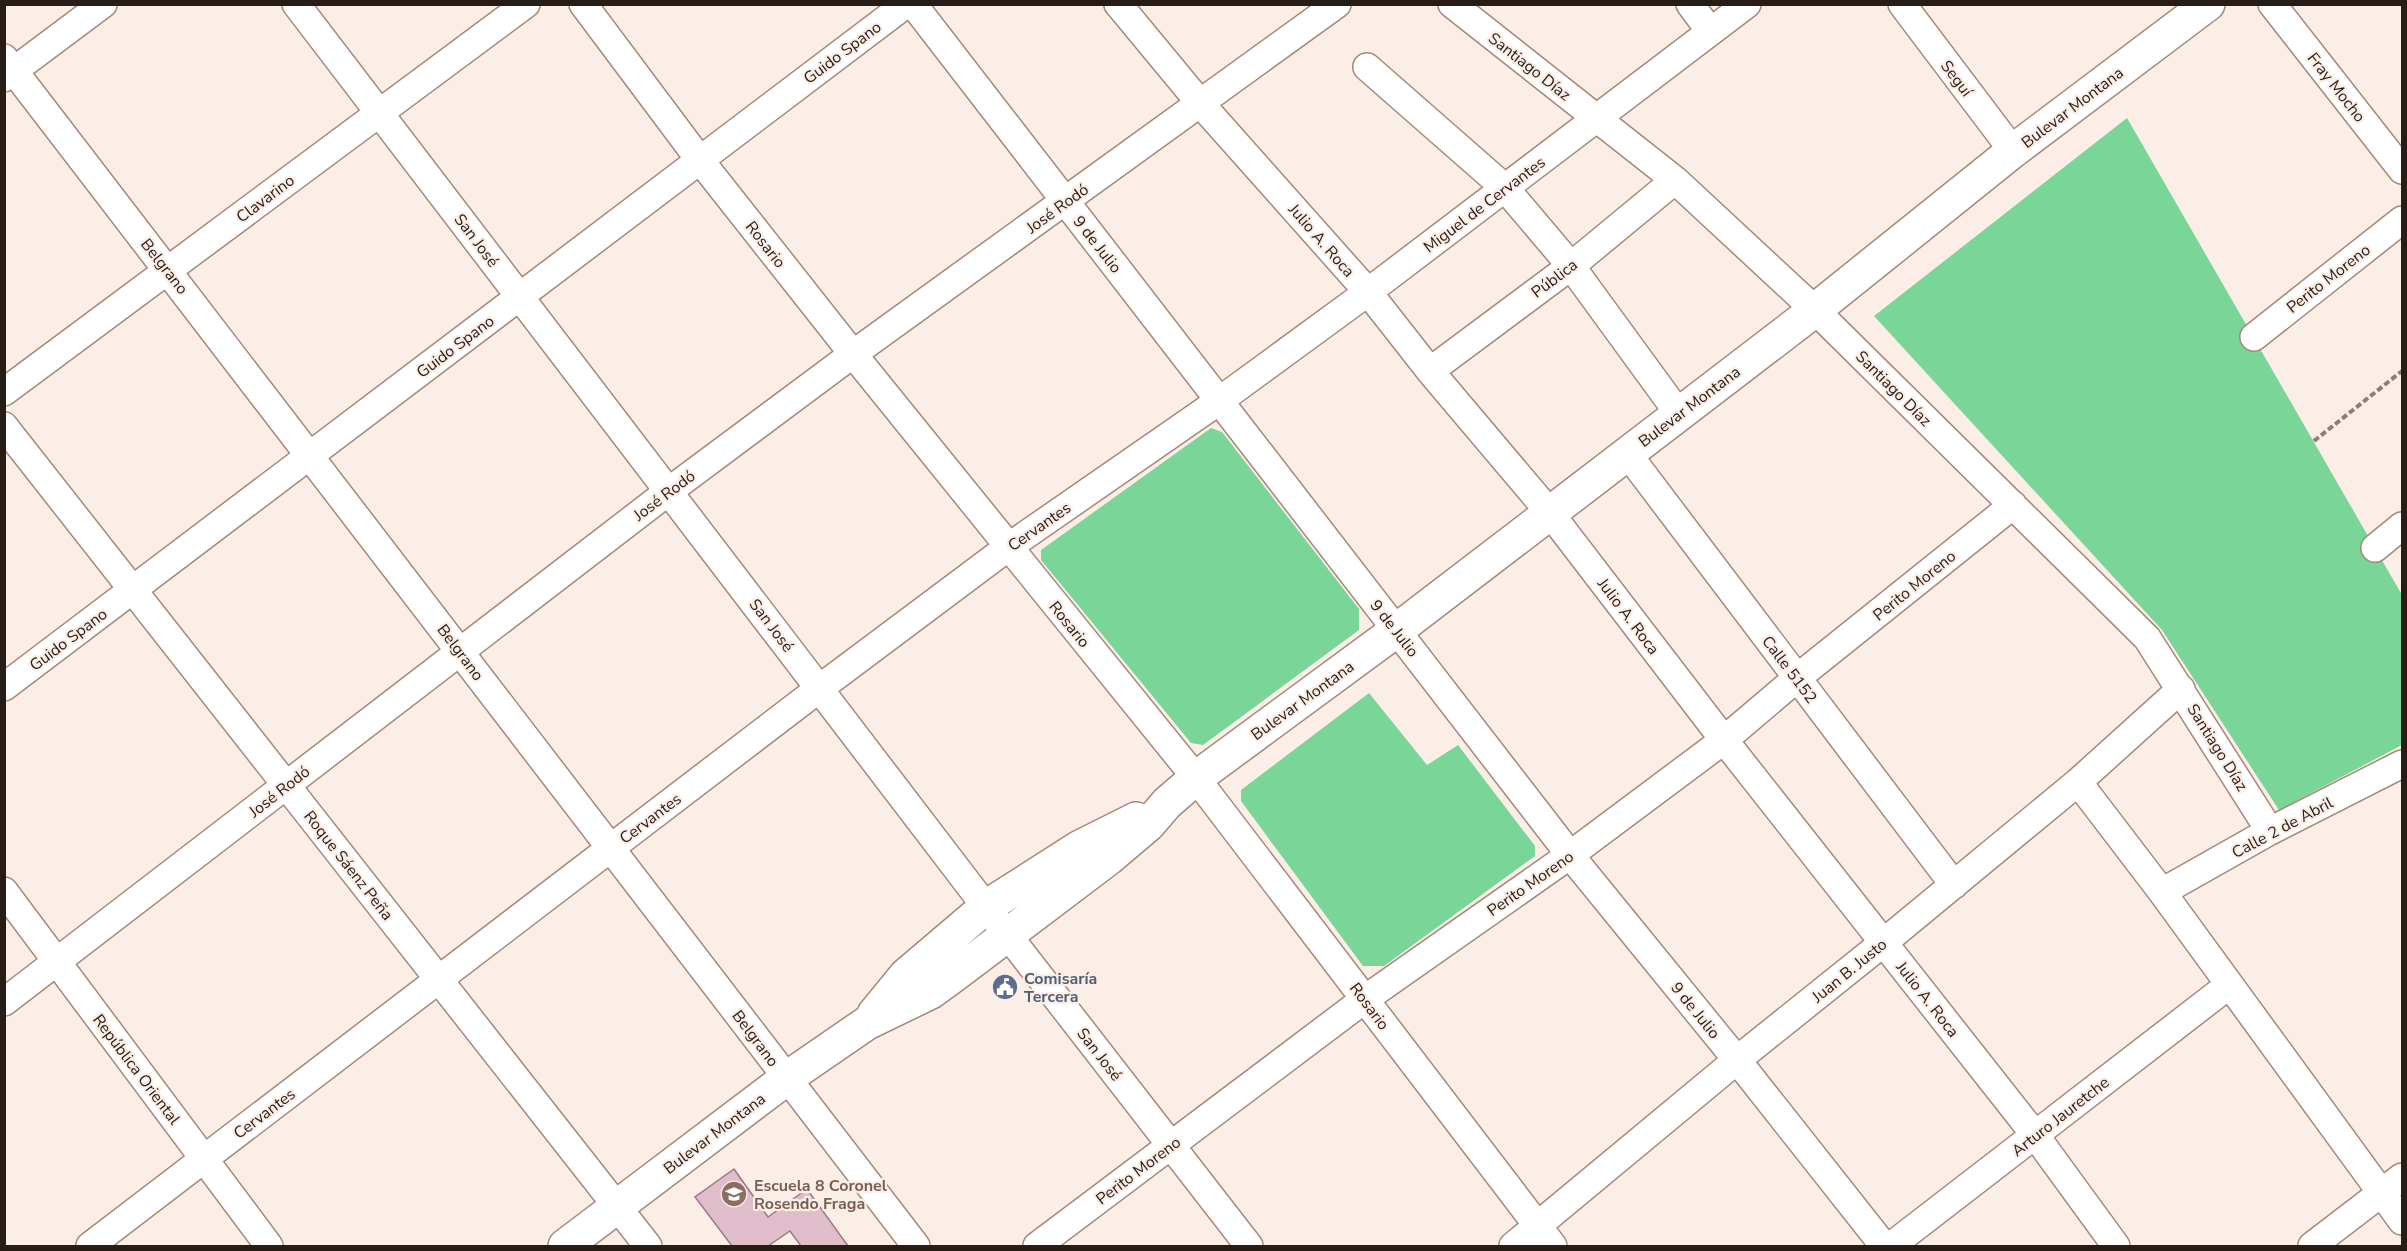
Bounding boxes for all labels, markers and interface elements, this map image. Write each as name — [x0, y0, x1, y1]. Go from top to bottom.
street label: Guido Spano — [799, 16, 886, 89]
street label: Santiago Díaz — [1484, 28, 1575, 106]
street label: Fray Mocho — [2302, 48, 2370, 127]
street label: Seguí — [1935, 56, 1978, 102]
street label: Bulevar Montana — [2017, 62, 2128, 153]
street label: Miguel de Cervantes — [1419, 152, 1550, 258]
street label: Clavarino — [232, 170, 299, 228]
street label: José Rodó — [1021, 179, 1093, 239]
street label: Julio A. Roca — [1283, 198, 1359, 282]
street label: San José — [449, 209, 504, 272]
street label: 9 de Julio — [1068, 211, 1127, 278]
street label: Rosario — [740, 217, 791, 273]
street label: Belgrano — [135, 234, 193, 299]
street label: Perito Moreno — [2282, 239, 2375, 319]
street label: Pública — [1527, 254, 1582, 303]
street label: Guido Spano — [412, 310, 499, 383]
street label: Santiago Díaz — [1850, 346, 1936, 432]
street label: Bulevar Montana — [1634, 361, 1745, 452]
street label: José Rodó — [628, 465, 700, 527]
street label: Cervantes — [1004, 497, 1076, 557]
street label: Perito Moreno — [1868, 545, 1961, 626]
street label: Julio A. Roca — [1592, 573, 1664, 659]
street label: San José — [744, 594, 799, 657]
street label: 9 de Julio — [1365, 595, 1424, 662]
street label: Rosario — [1044, 597, 1095, 653]
street label: Guido Spano — [25, 603, 112, 676]
street label: Belgrano — [432, 620, 489, 685]
street label: Calle 5152 — [1757, 631, 1822, 708]
street label: Bulevar Montana — [1247, 656, 1359, 746]
street label: Santiago Díaz — [2182, 700, 2253, 795]
street label: José Rodó — [244, 761, 315, 823]
street label: Cervantes — [615, 788, 686, 849]
street label: Calle 2 de Abril — [2228, 792, 2337, 864]
street label: Roque Sáenz Peña — [298, 806, 398, 925]
street label: Perito Moreno — [1483, 846, 1578, 922]
street label: Juan B. Justo — [1807, 934, 1892, 1008]
street label: Julio A. Roca — [1890, 956, 1964, 1042]
place label: Comisaría Tercera — [1024, 968, 1097, 1008]
public building icon: Comisaría Tercera — [990, 972, 1020, 1002]
street label: Rosario — [1344, 978, 1394, 1035]
street label: 9 de Julio — [1666, 978, 1725, 1044]
street label: Belgrano — [727, 1006, 784, 1071]
street label: República Oriental — [87, 1010, 185, 1130]
street label: San José — [1072, 1023, 1127, 1086]
street label: Arturo Jauretche — [2007, 1072, 2114, 1162]
street label: Cervantes — [229, 1083, 300, 1144]
street label: Bulevar Montana — [659, 1088, 770, 1179]
street label: Perito Moreno — [1092, 1132, 1186, 1210]
place label: Escuela 8 Coronel Rosendo Fraga — [754, 1175, 887, 1215]
school or university icon: Escuela 8 Coronel Rosendo Fraga — [719, 1179, 749, 1209]

